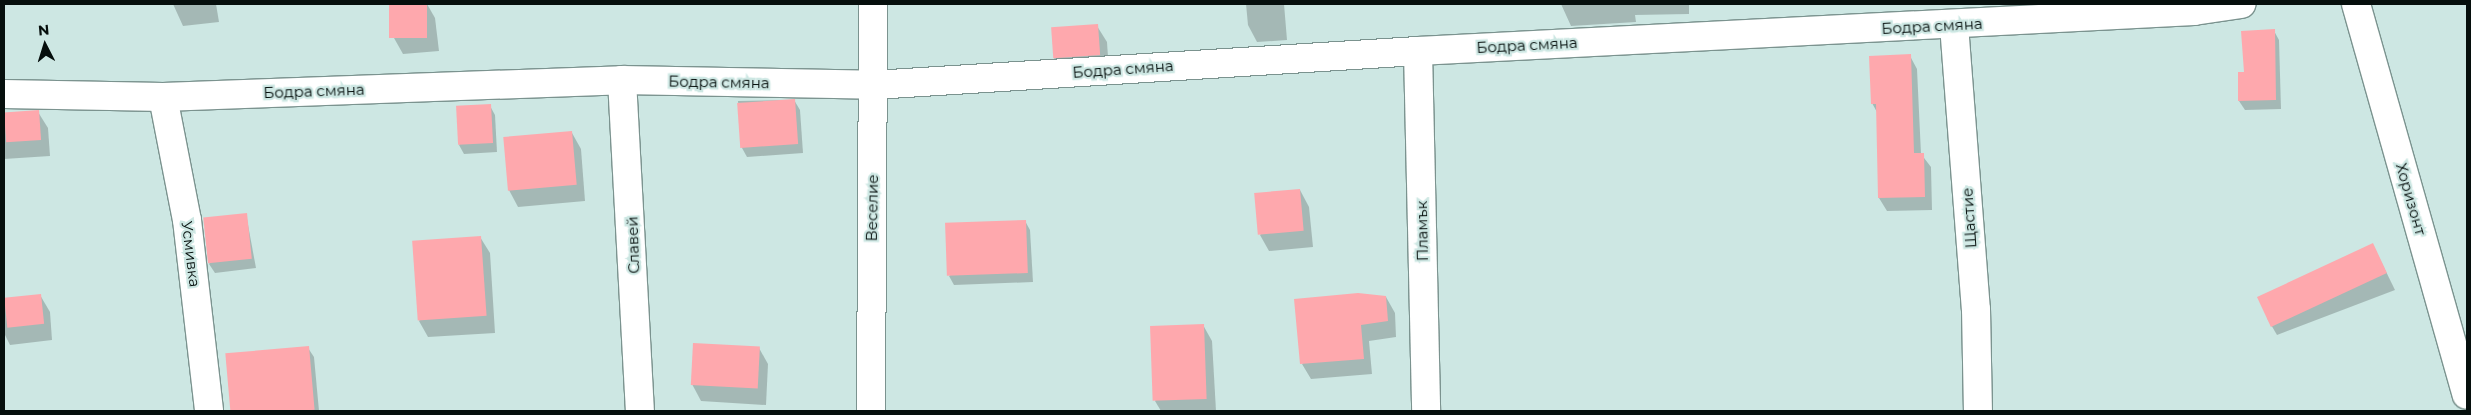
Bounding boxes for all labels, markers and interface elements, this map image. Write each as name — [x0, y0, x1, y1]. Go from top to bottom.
street label: Бодра смяна — [1881, 14, 1983, 38]
north arrow — [20, 20, 70, 70]
text: N — [37, 21, 50, 40]
street label: Бодра смяна — [1476, 33, 1578, 57]
street label: Бодра смяна — [1072, 56, 1174, 82]
street label: Бодра смяна — [668, 72, 770, 92]
street label: Бодра смяна — [263, 80, 365, 102]
street label: Хоризонт — [2392, 161, 2430, 237]
street label: Веселие — [862, 174, 882, 242]
street label: Щастие — [1958, 187, 1980, 249]
street label: Пламък — [1412, 201, 1432, 261]
street label: Славей — [623, 216, 643, 274]
street label: Усмивка — [178, 220, 204, 288]

